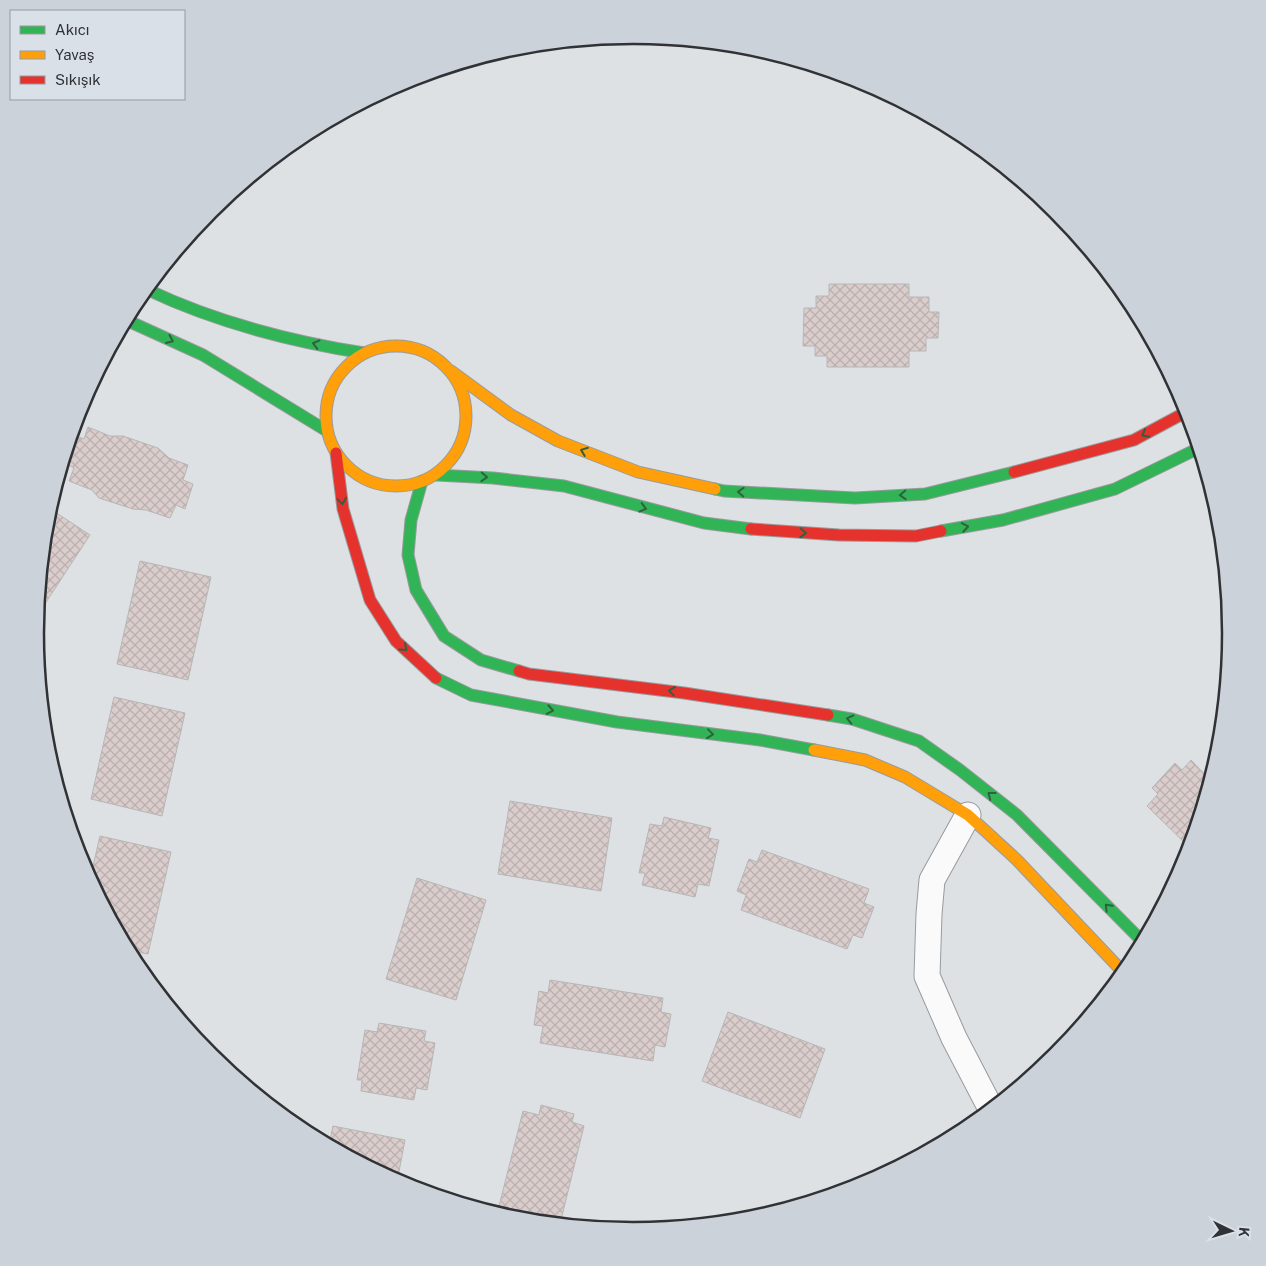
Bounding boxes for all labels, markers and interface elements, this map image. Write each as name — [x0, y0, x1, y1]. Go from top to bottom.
legend — [10, 10, 185, 100]
text: Akıcı — [55, 21, 89, 38]
text: Yavaş — [55, 46, 94, 63]
text: Sıkışık — [55, 71, 101, 88]
one-way arrow — [165, 333, 174, 344]
one-way arrow — [313, 340, 321, 350]
one-way arrow — [1141, 428, 1150, 438]
one-way arrow — [580, 447, 589, 457]
one-way arrow — [481, 472, 489, 483]
one-way arrow — [737, 487, 744, 497]
one-way arrow — [899, 490, 907, 501]
one-way arrow — [336, 498, 347, 506]
one-way arrow — [639, 502, 647, 512]
one-way arrow — [961, 523, 969, 533]
one-way arrow — [800, 528, 808, 539]
one-way arrow — [399, 643, 408, 652]
one-way arrow — [668, 686, 676, 697]
one-way arrow — [545, 704, 554, 714]
one-way arrow — [846, 714, 855, 725]
one-way arrow — [707, 728, 715, 739]
one-way arrow — [988, 792, 997, 800]
one-way arrow — [1105, 904, 1114, 913]
north arrow — [1206, 1206, 1256, 1256]
text: K — [1236, 1226, 1252, 1238]

